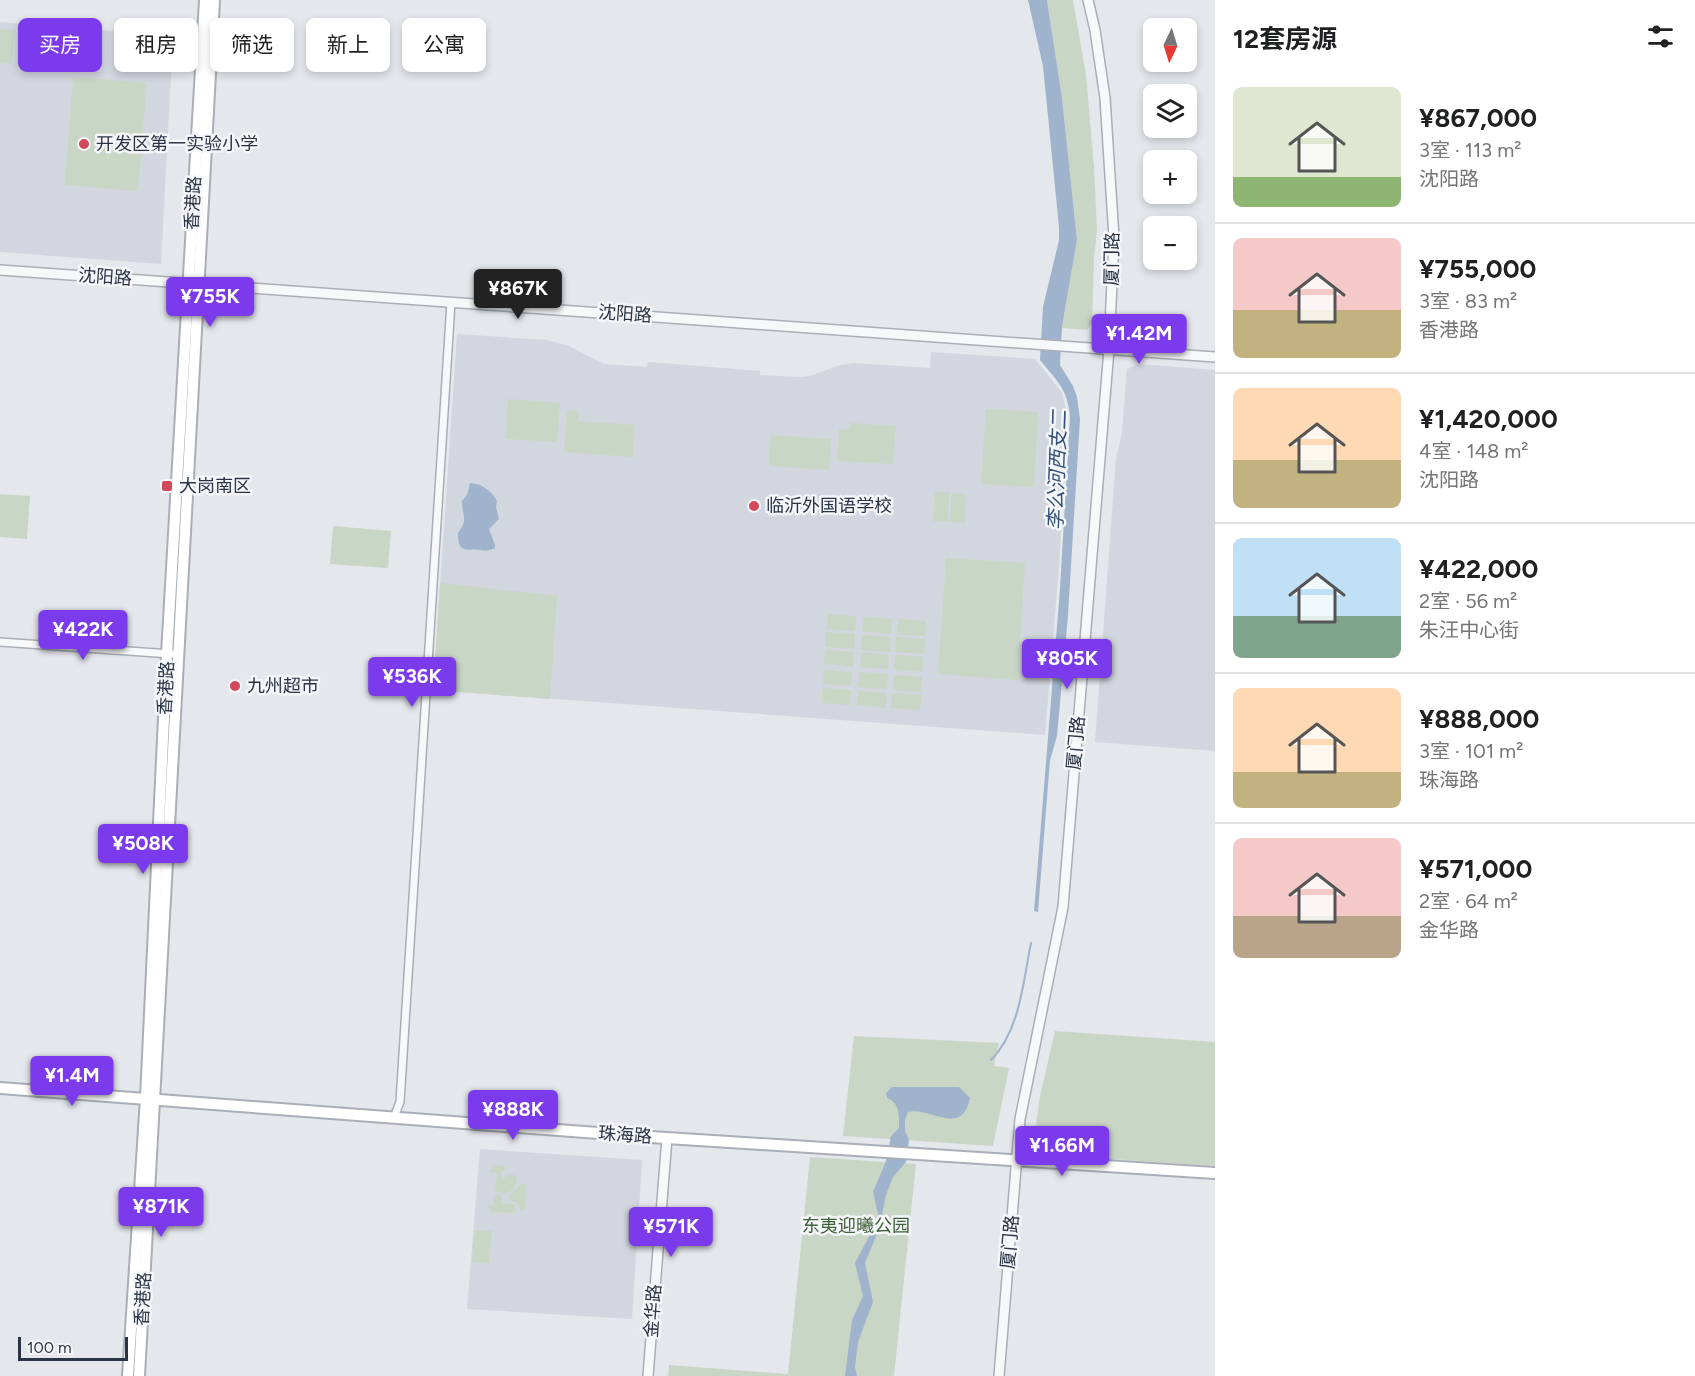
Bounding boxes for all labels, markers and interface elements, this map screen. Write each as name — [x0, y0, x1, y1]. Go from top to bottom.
chip: 买房 — [18, 18, 102, 72]
chip: 租房 — [114, 18, 198, 72]
chip: 筛选 — [210, 18, 294, 72]
chip: 新上 — [306, 18, 390, 72]
chip: 公寓 — [402, 18, 486, 72]
north arrow — [1143, 18, 1197, 72]
map controls — [1143, 18, 1197, 270]
icon: filters — [1644, 20, 1677, 53]
text: 12套房源 — [1233, 23, 1337, 55]
button: layers — [1143, 84, 1197, 138]
text: ¥867,000 — [1419, 102, 1537, 134]
icon: home — [1281, 111, 1353, 183]
place label: 开发区第一实验小学 — [96, 133, 258, 155]
marker: 开发区第一实验小学 — [77, 137, 91, 151]
text: 3室 · 113 m² — [1419, 138, 1521, 162]
button: + — [1143, 150, 1197, 204]
text: 沈阳路 — [1419, 167, 1479, 191]
street label: 香港路 — [181, 175, 205, 231]
button: − — [1143, 216, 1197, 270]
street label: 厦门路 — [1101, 232, 1123, 286]
text: ¥755,000 — [1419, 253, 1536, 285]
icon: home — [1281, 262, 1353, 334]
street label: 沈阳路 — [77, 264, 133, 290]
pin: ¥867K — [476, 269, 560, 320]
text: ¥867K — [488, 276, 548, 300]
pin: ¥755K — [168, 277, 252, 328]
text: ¥755K — [180, 284, 240, 308]
text: 3室 · 83 m² — [1419, 289, 1517, 313]
street label: 沈阳路 — [597, 301, 653, 327]
pin: ¥1.42M — [1090, 314, 1188, 365]
text: 香港路 — [1419, 318, 1479, 342]
text: ¥1.42M — [1106, 321, 1172, 345]
text: ¥1,420,000 — [1419, 403, 1558, 435]
water label: 李公河西支二 — [1043, 409, 1071, 530]
icon: home — [1281, 412, 1353, 484]
text: 4室 · 148 m² — [1419, 439, 1529, 463]
text: 沈阳路 — [1419, 468, 1479, 492]
place label: 大岗南区 — [179, 475, 251, 497]
marker: 大岗南区 — [160, 479, 174, 493]
place label: 临沂外国语学校 — [766, 495, 892, 517]
marker: 临沂外国语学校 — [747, 499, 761, 513]
text: ¥422,000 — [1419, 553, 1538, 585]
icon: home — [1281, 562, 1353, 634]
text: 2室 · 56 m² — [1419, 589, 1517, 613]
pin: ¥422K — [41, 610, 125, 661]
text: ¥422K — [52, 617, 114, 641]
text: 朱汪中心街 — [1419, 618, 1519, 642]
pin: ¥805K — [1025, 639, 1109, 690]
text: ¥805K — [1036, 646, 1098, 670]
pin: ¥536K — [370, 657, 454, 708]
street label: 香港路 — [154, 660, 178, 716]
text: ¥536K — [382, 664, 442, 688]
place label: 九州超市 — [247, 675, 319, 697]
marker: 九州超市 — [228, 679, 242, 693]
text: ¥888,000 — [1419, 703, 1539, 735]
icon: home — [1281, 712, 1353, 784]
street label: 厦门路 — [1063, 715, 1089, 771]
text: 3室 · 101 m² — [1419, 739, 1523, 763]
text: 珠海路 — [1419, 768, 1479, 792]
pin: ¥508K — [101, 824, 185, 875]
text: ¥508K — [112, 831, 174, 855]
text: ¥571,000 — [1419, 853, 1532, 885]
icon: home — [1281, 862, 1353, 934]
text: 2室 · 64 m² — [1419, 889, 1518, 913]
text: 金华路 — [1419, 918, 1479, 942]
pin: ¥1.4M — [30, 1056, 114, 1107]
text: ¥1.4M — [44, 1063, 100, 1087]
pin: ¥888K — [471, 1090, 555, 1141]
text: ¥888K — [482, 1097, 544, 1121]
street label: 珠海路 — [597, 1122, 653, 1148]
pin: ¥1.66M — [1013, 1126, 1111, 1177]
text: ¥1.66M — [1029, 1133, 1095, 1157]
pin: ¥871K — [119, 1187, 203, 1238]
text: ¥871K — [132, 1194, 190, 1218]
pin: ¥571K — [629, 1207, 713, 1258]
text: ¥571K — [643, 1214, 699, 1238]
street label: 厦门路 — [997, 1214, 1023, 1270]
park label: 东夷迎曦公园 — [802, 1215, 910, 1237]
street label: 香港路 — [131, 1271, 155, 1327]
street label: 金华路 — [640, 1283, 666, 1339]
scale bar — [18, 1334, 128, 1362]
text: 100 m — [27, 1338, 72, 1357]

